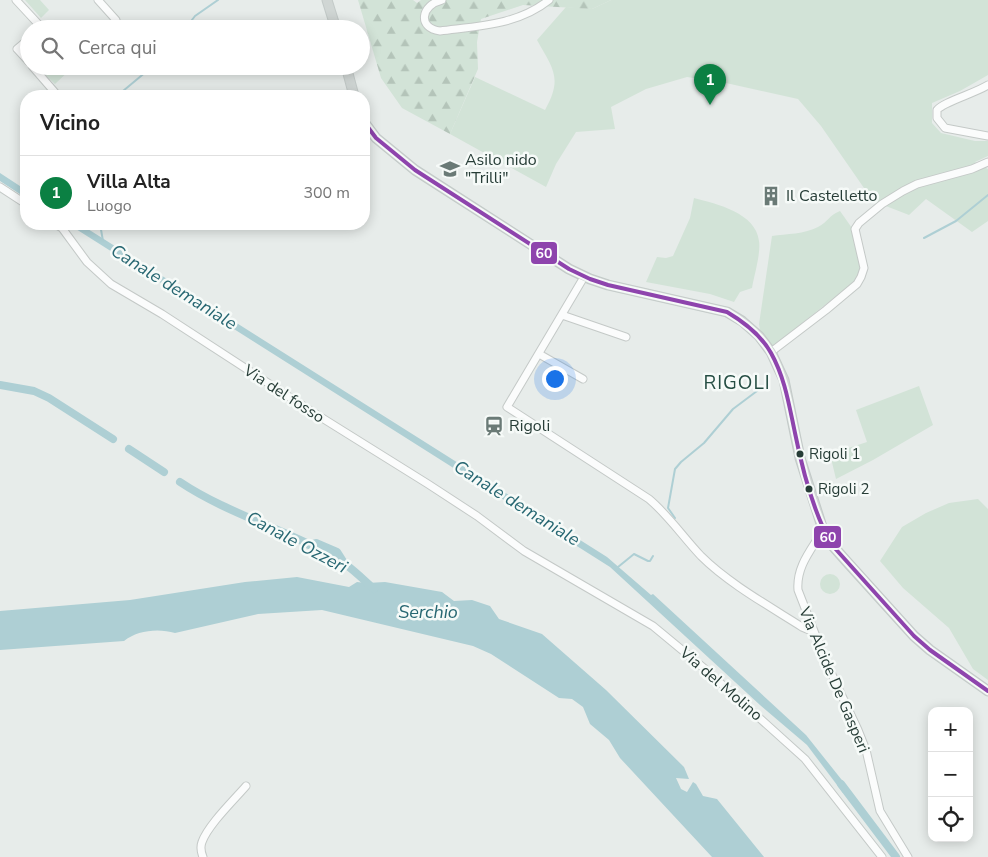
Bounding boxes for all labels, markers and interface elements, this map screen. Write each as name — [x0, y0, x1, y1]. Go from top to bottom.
search box — [20, 20, 370, 75]
icon: search — [38, 34, 66, 62]
text: Cerca qui — [78, 35, 157, 61]
pin: 1 — [694, 64, 726, 105]
text: Vicino — [40, 109, 100, 137]
place label: Asilo nido "Trilli" — [465, 149, 537, 189]
school or university icon: Asilo nido "Trilli" — [439, 158, 461, 180]
text: Villa Alta — [87, 169, 171, 195]
text: 1 — [51, 182, 61, 204]
text: 300 m — [303, 182, 350, 204]
building icon: Il Castelletto — [760, 185, 782, 207]
place label: Il Castelletto — [786, 185, 877, 207]
text: Luogo — [87, 195, 132, 217]
water label: Canale demaniale — [106, 239, 242, 336]
line badge: 60 — [530, 241, 558, 265]
text: 60 — [536, 244, 552, 263]
street label: Via del fosso — [238, 359, 329, 428]
your location — [542, 366, 568, 392]
district label: RIGOLI — [703, 370, 771, 396]
station icon: Rigoli — [483, 415, 505, 437]
place label: Rigoli — [509, 415, 550, 437]
place label: Rigoli 1 — [809, 444, 860, 464]
marker: Rigoli 1 — [795, 449, 805, 459]
water label: Canale demaniale — [449, 455, 585, 552]
place label: Rigoli 2 — [818, 479, 869, 499]
marker: Rigoli 2 — [804, 484, 814, 494]
water label: Canale Ozzeri — [242, 505, 352, 579]
line badge: 60 — [813, 525, 842, 549]
text: 60 — [820, 528, 836, 547]
water label: Serchio — [398, 600, 458, 624]
street label: Via Alcide De Gasperi — [793, 603, 875, 756]
street label: Via del Molino — [674, 641, 767, 726]
map controls — [928, 707, 973, 842]
button: + — [928, 707, 973, 752]
button: − — [928, 752, 973, 797]
button: locate — [928, 797, 973, 842]

